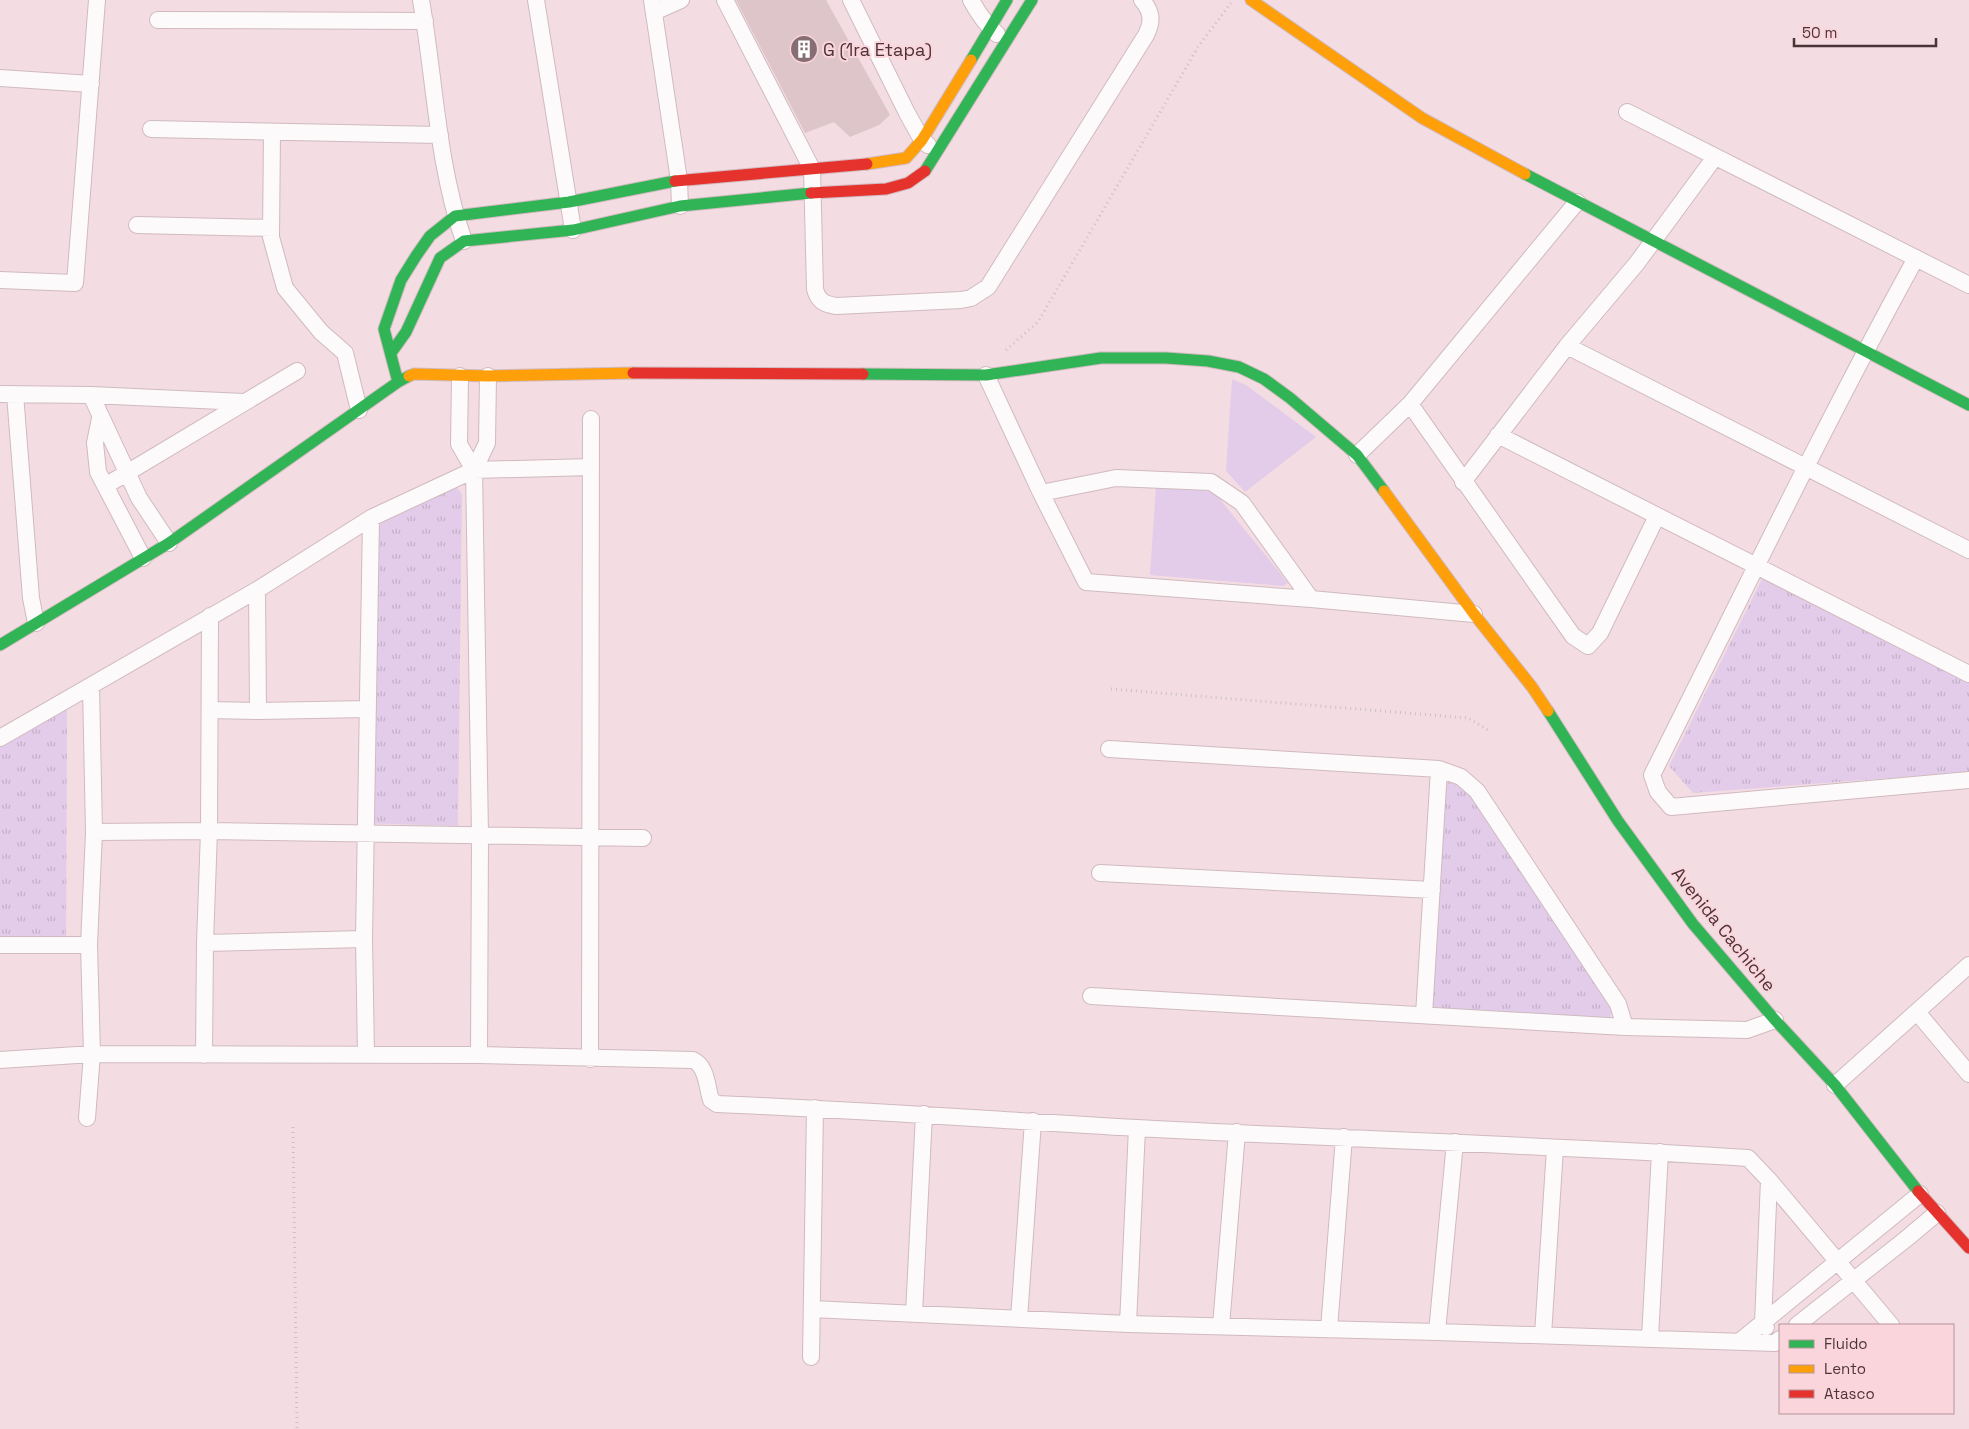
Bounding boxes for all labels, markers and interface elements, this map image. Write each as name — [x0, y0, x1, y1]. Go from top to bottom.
scale bar — [1794, 15, 1936, 47]
text: 50 m — [1802, 23, 1837, 42]
building icon: G (1ra Etapa) — [789, 34, 819, 64]
place label: G (1ra Etapa) — [823, 38, 932, 61]
street label: Avenida Cachiche — [1667, 862, 1781, 996]
legend — [1779, 1324, 1954, 1414]
text: Fluido — [1824, 1334, 1868, 1353]
text: Lento — [1824, 1359, 1866, 1378]
text: Atasco — [1824, 1384, 1875, 1403]

